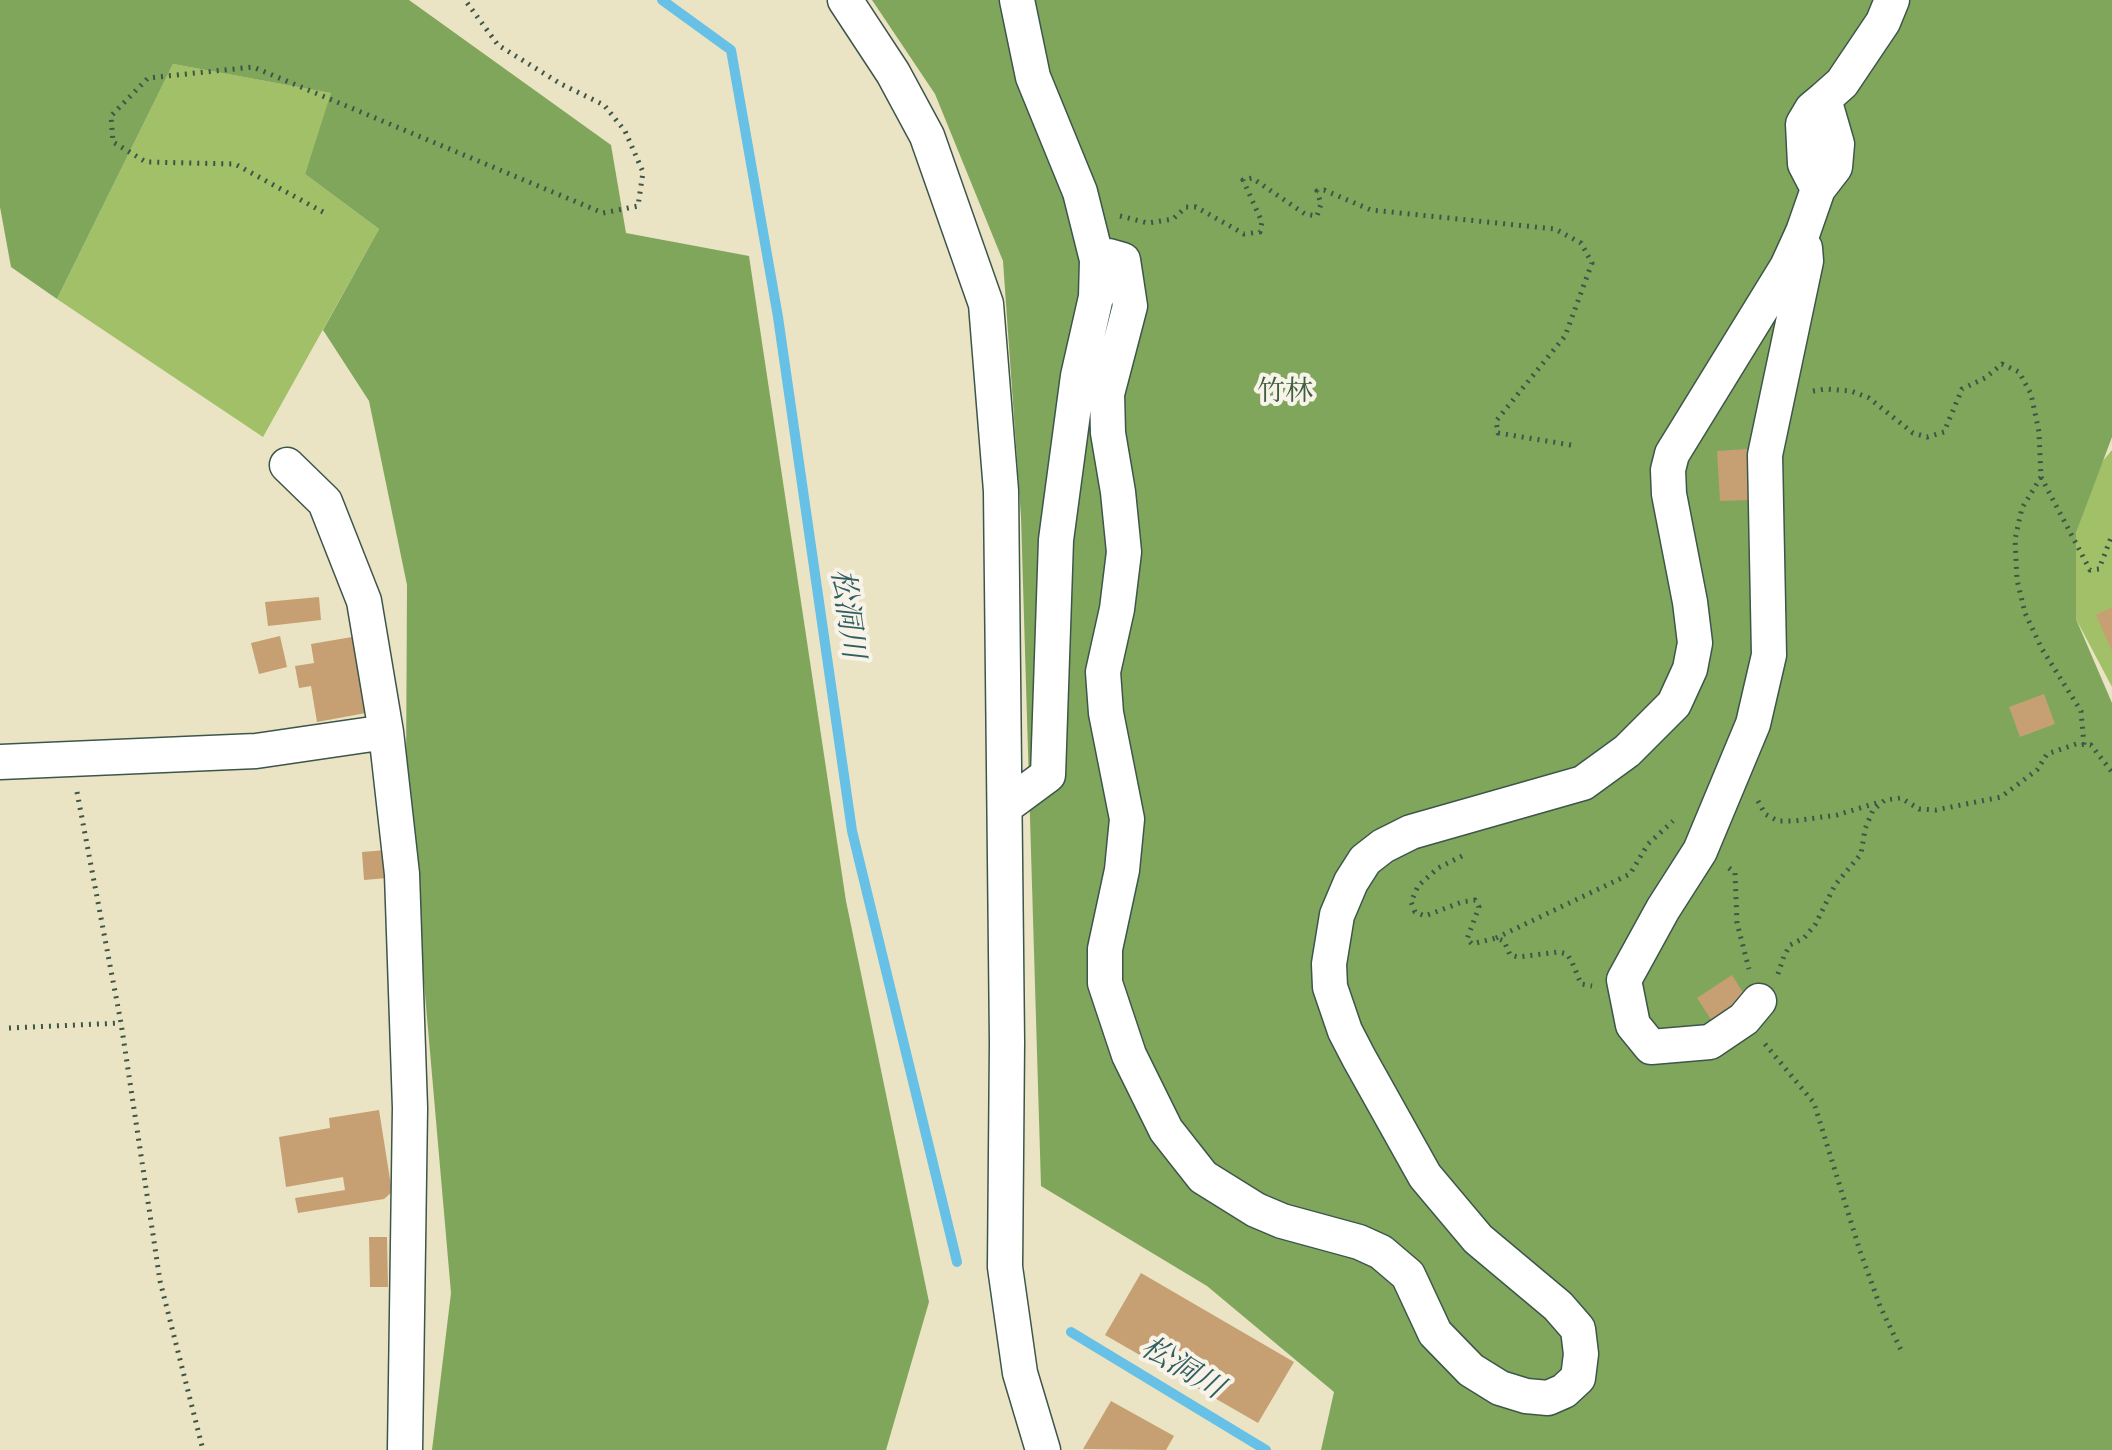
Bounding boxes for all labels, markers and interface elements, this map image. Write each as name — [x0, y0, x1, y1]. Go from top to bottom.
park label: 竹林 — [1257, 377, 1313, 411]
water label: 松洞川 — [821, 567, 869, 661]
water label: 松洞川 — [1133, 1331, 1229, 1409]

